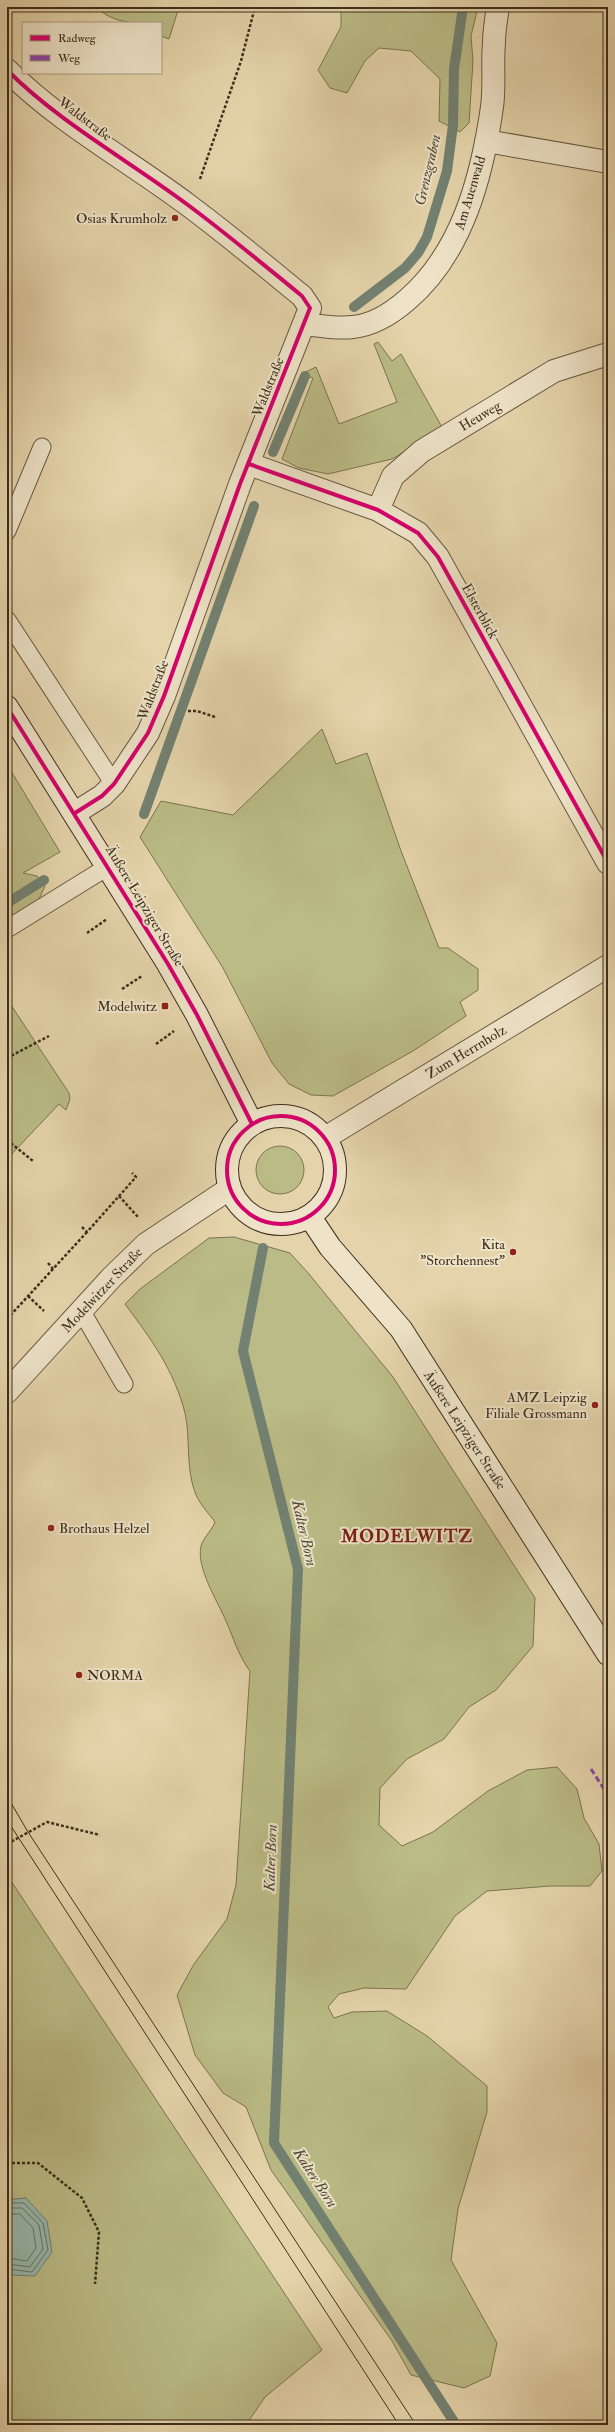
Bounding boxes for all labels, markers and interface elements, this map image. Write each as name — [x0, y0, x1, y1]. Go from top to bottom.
legend — [22, 22, 162, 74]
text: Radweg — [58, 31, 97, 46]
text: Weg — [57, 51, 81, 66]
street label: Waldstraße — [54, 93, 115, 145]
water label: Grenzgraben — [411, 133, 445, 207]
street label: Am Auenwald — [450, 154, 489, 233]
place label: Osias Krumholz — [76, 210, 167, 227]
marker: Osias Krumholz — [170, 213, 180, 223]
street label: Waldstraße — [248, 355, 288, 420]
street label: Heuweg — [456, 396, 505, 435]
street label: Elsterblick — [458, 580, 502, 642]
street label: Waldstraße — [133, 657, 172, 723]
street label: Äußere Leipziger Straße — [101, 841, 188, 970]
place label: Modelwitz — [97, 998, 157, 1015]
marker: Modelwitz — [160, 1001, 170, 1011]
street label: Zum Herrnholz — [423, 1021, 509, 1083]
place label: Kita "Storchennest" — [420, 1236, 505, 1269]
street label: Modelwitzer Straße — [58, 1244, 146, 1336]
marker: Kita "Storchennest" — [508, 1247, 518, 1257]
street label: Äußere Leipziger Straße — [419, 1367, 510, 1493]
place label: AMZ Leipzig Filiale Grossmann — [485, 1389, 588, 1422]
marker: AMZ Leipzig Filiale Grossmann — [590, 1400, 600, 1410]
water label: Kalter Born — [287, 1497, 321, 1568]
place label: Brothaus Helzel — [59, 1520, 150, 1537]
marker: Brothaus Helzel — [46, 1523, 56, 1533]
district label: MODELWITZ — [340, 1525, 473, 1548]
place label: NORMA — [87, 1667, 143, 1684]
marker: NORMA — [74, 1670, 84, 1680]
water label: Kalter Born — [260, 1824, 282, 1893]
water label: Kalter Born — [288, 2144, 341, 2211]

